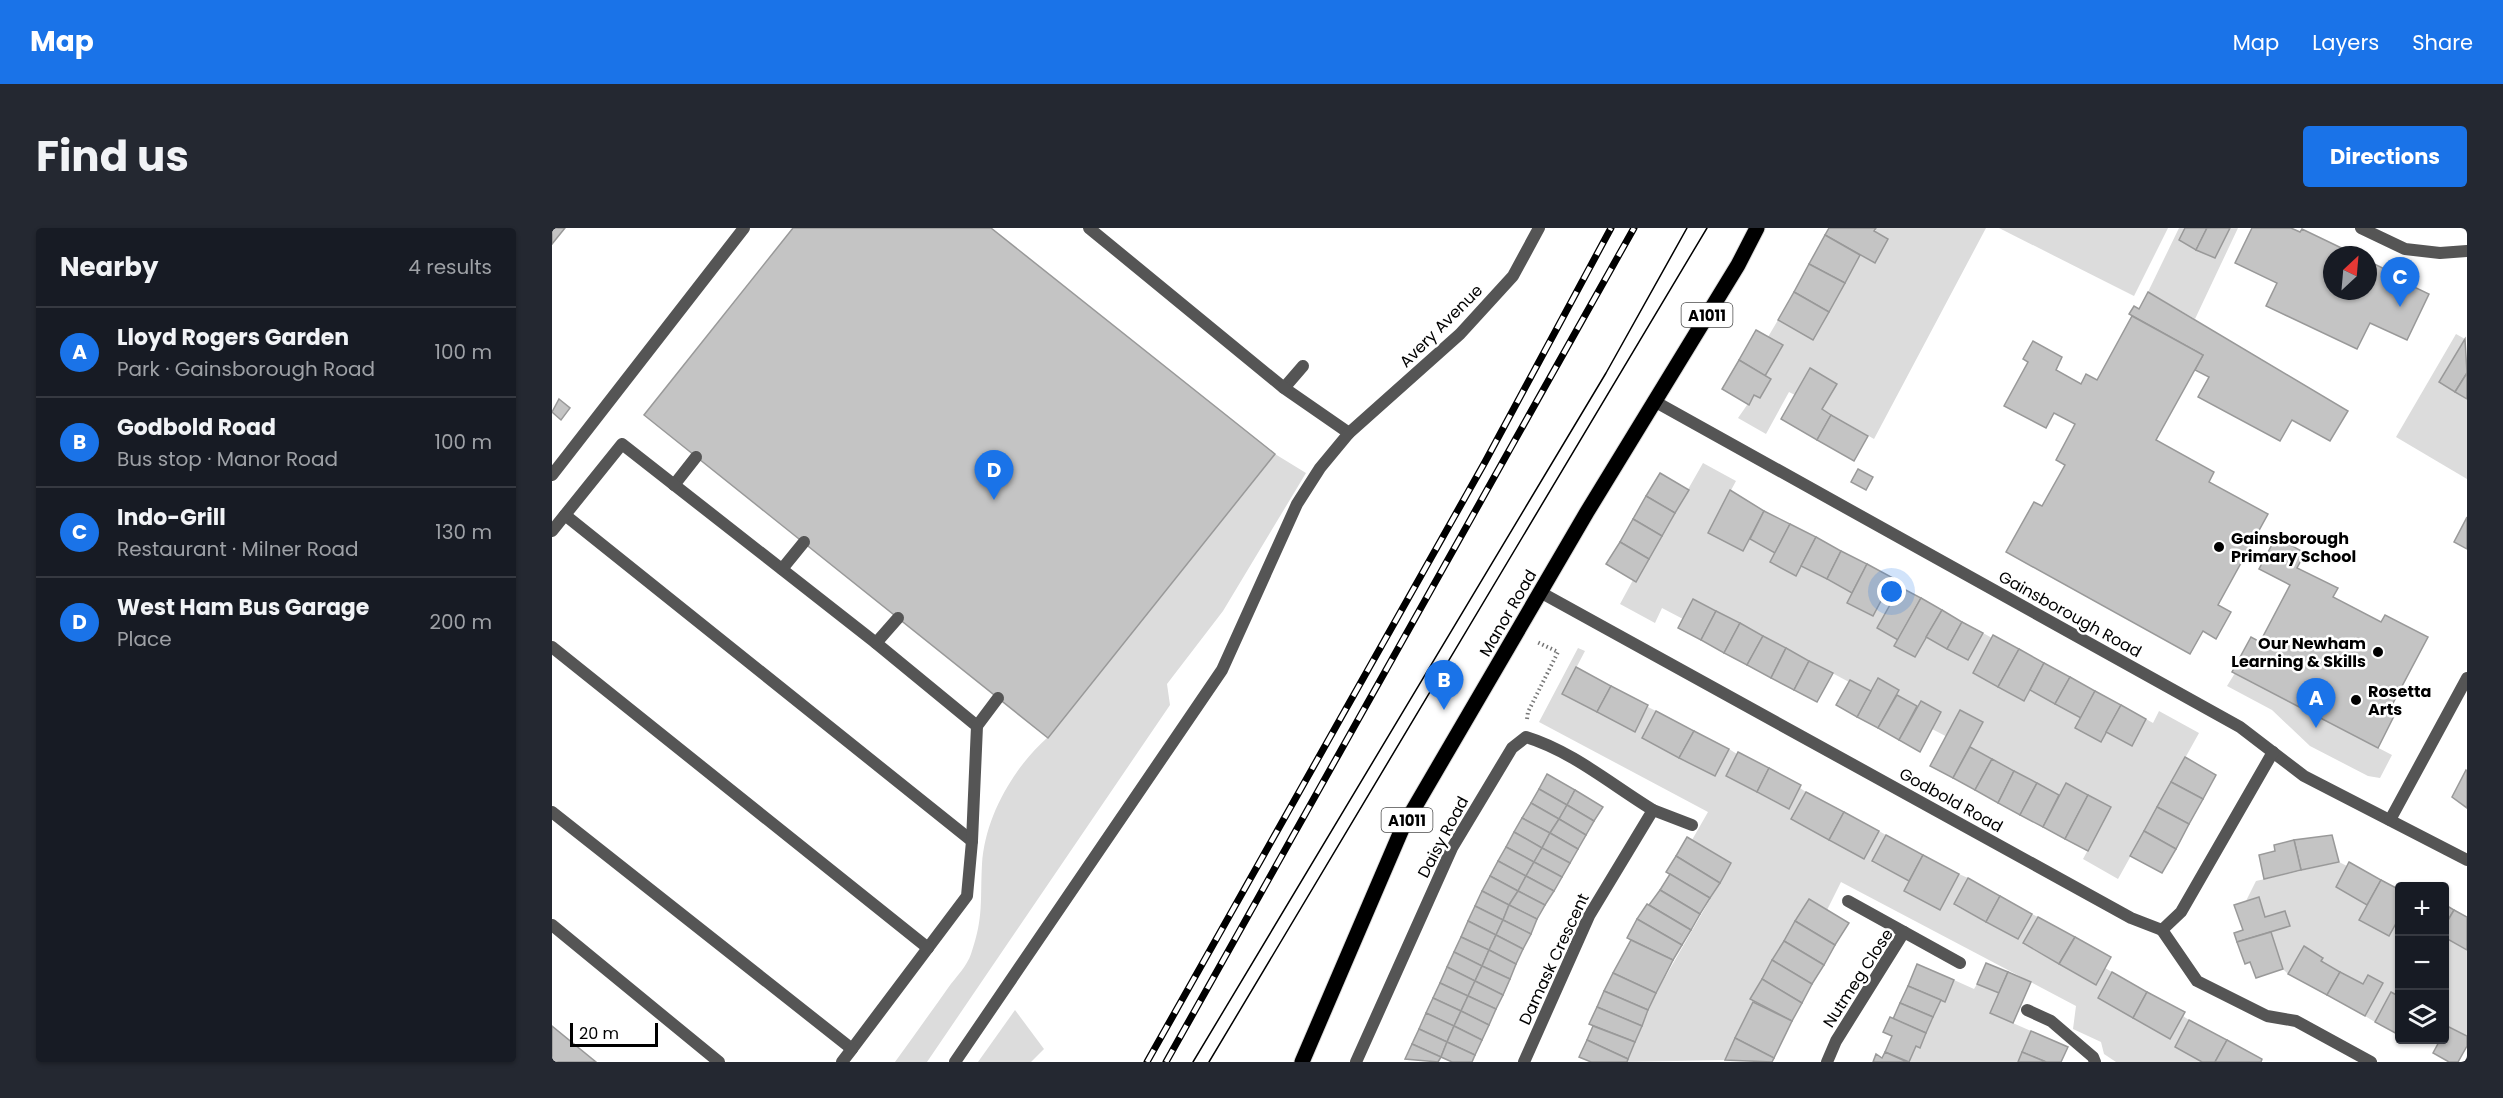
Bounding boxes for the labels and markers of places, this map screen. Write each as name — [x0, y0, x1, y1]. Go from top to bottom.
pin: C — [2380, 257, 2420, 307]
pin: D — [974, 450, 1014, 500]
place label: Gainsborough Primary School — [2231, 527, 2356, 568]
marker: Gainsborough Primary School — [2212, 540, 2226, 554]
place label: Our Newham Learning & Skills — [2231, 632, 2366, 673]
marker: Our Newham Learning & Skills — [2371, 645, 2385, 659]
pin: B — [1424, 660, 1464, 710]
pin: A — [2296, 678, 2336, 728]
place label: Rosetta Arts — [2368, 680, 2431, 721]
marker: Rosetta Arts — [2349, 693, 2363, 707]

